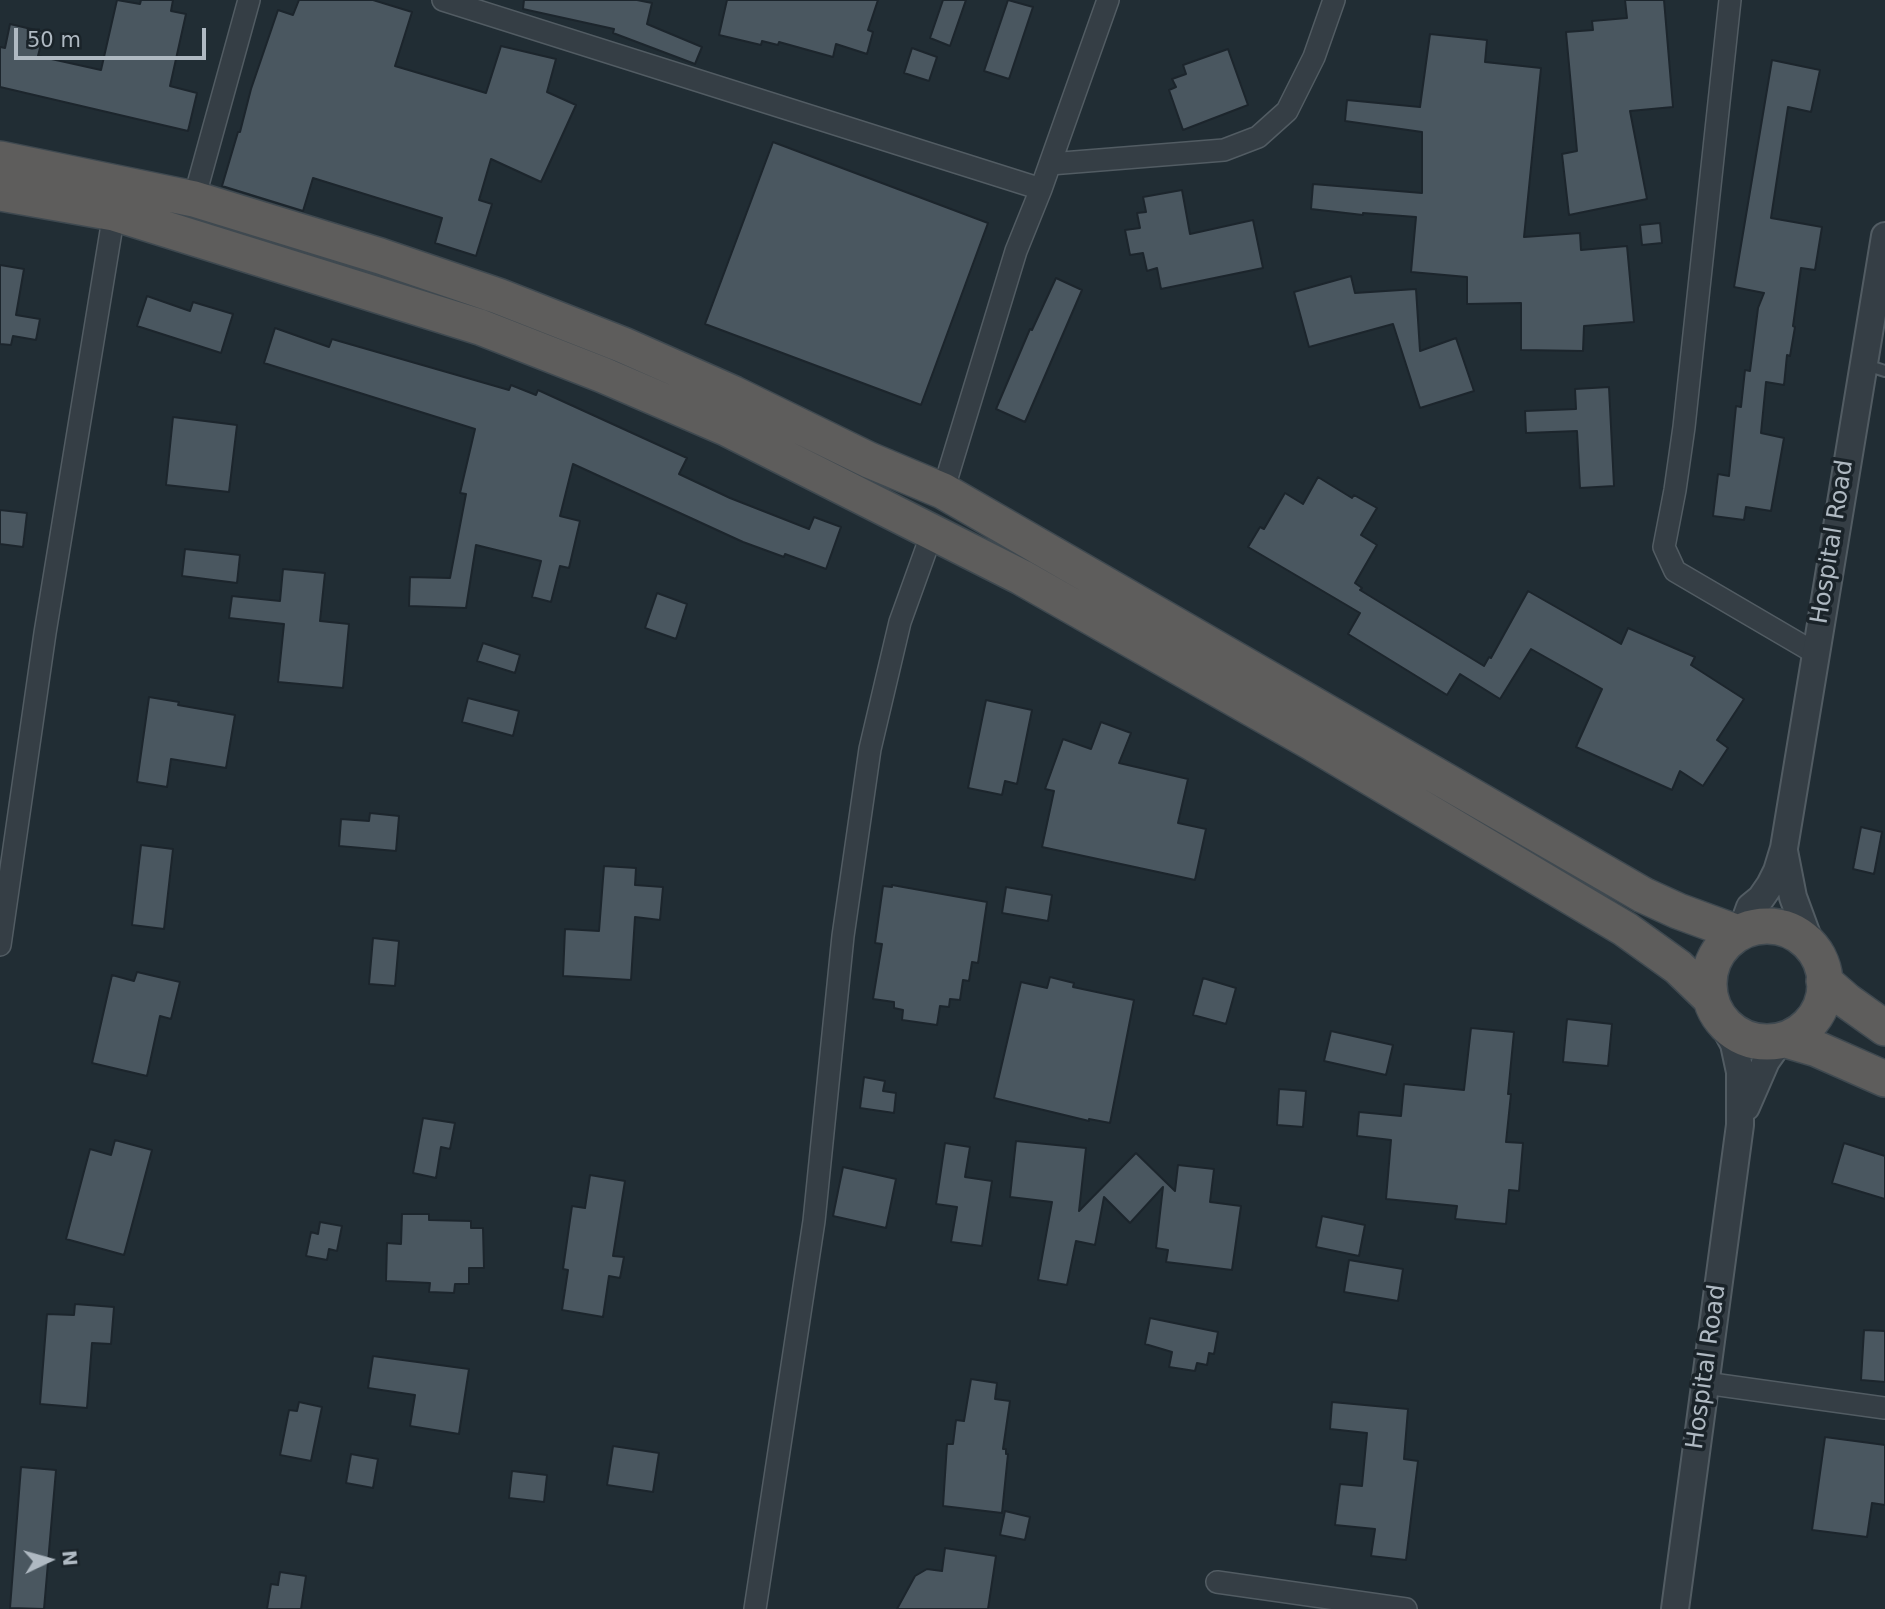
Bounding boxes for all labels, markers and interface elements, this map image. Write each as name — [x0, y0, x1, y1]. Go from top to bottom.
scale bar — [18, 14, 210, 58]
text: 50 m — [27, 28, 81, 52]
street label: Hospital Road — [1806, 458, 1860, 626]
street label: Hospital Road — [1681, 1283, 1733, 1451]
north arrow — [14, 1525, 84, 1595]
text: N — [58, 1549, 82, 1567]

